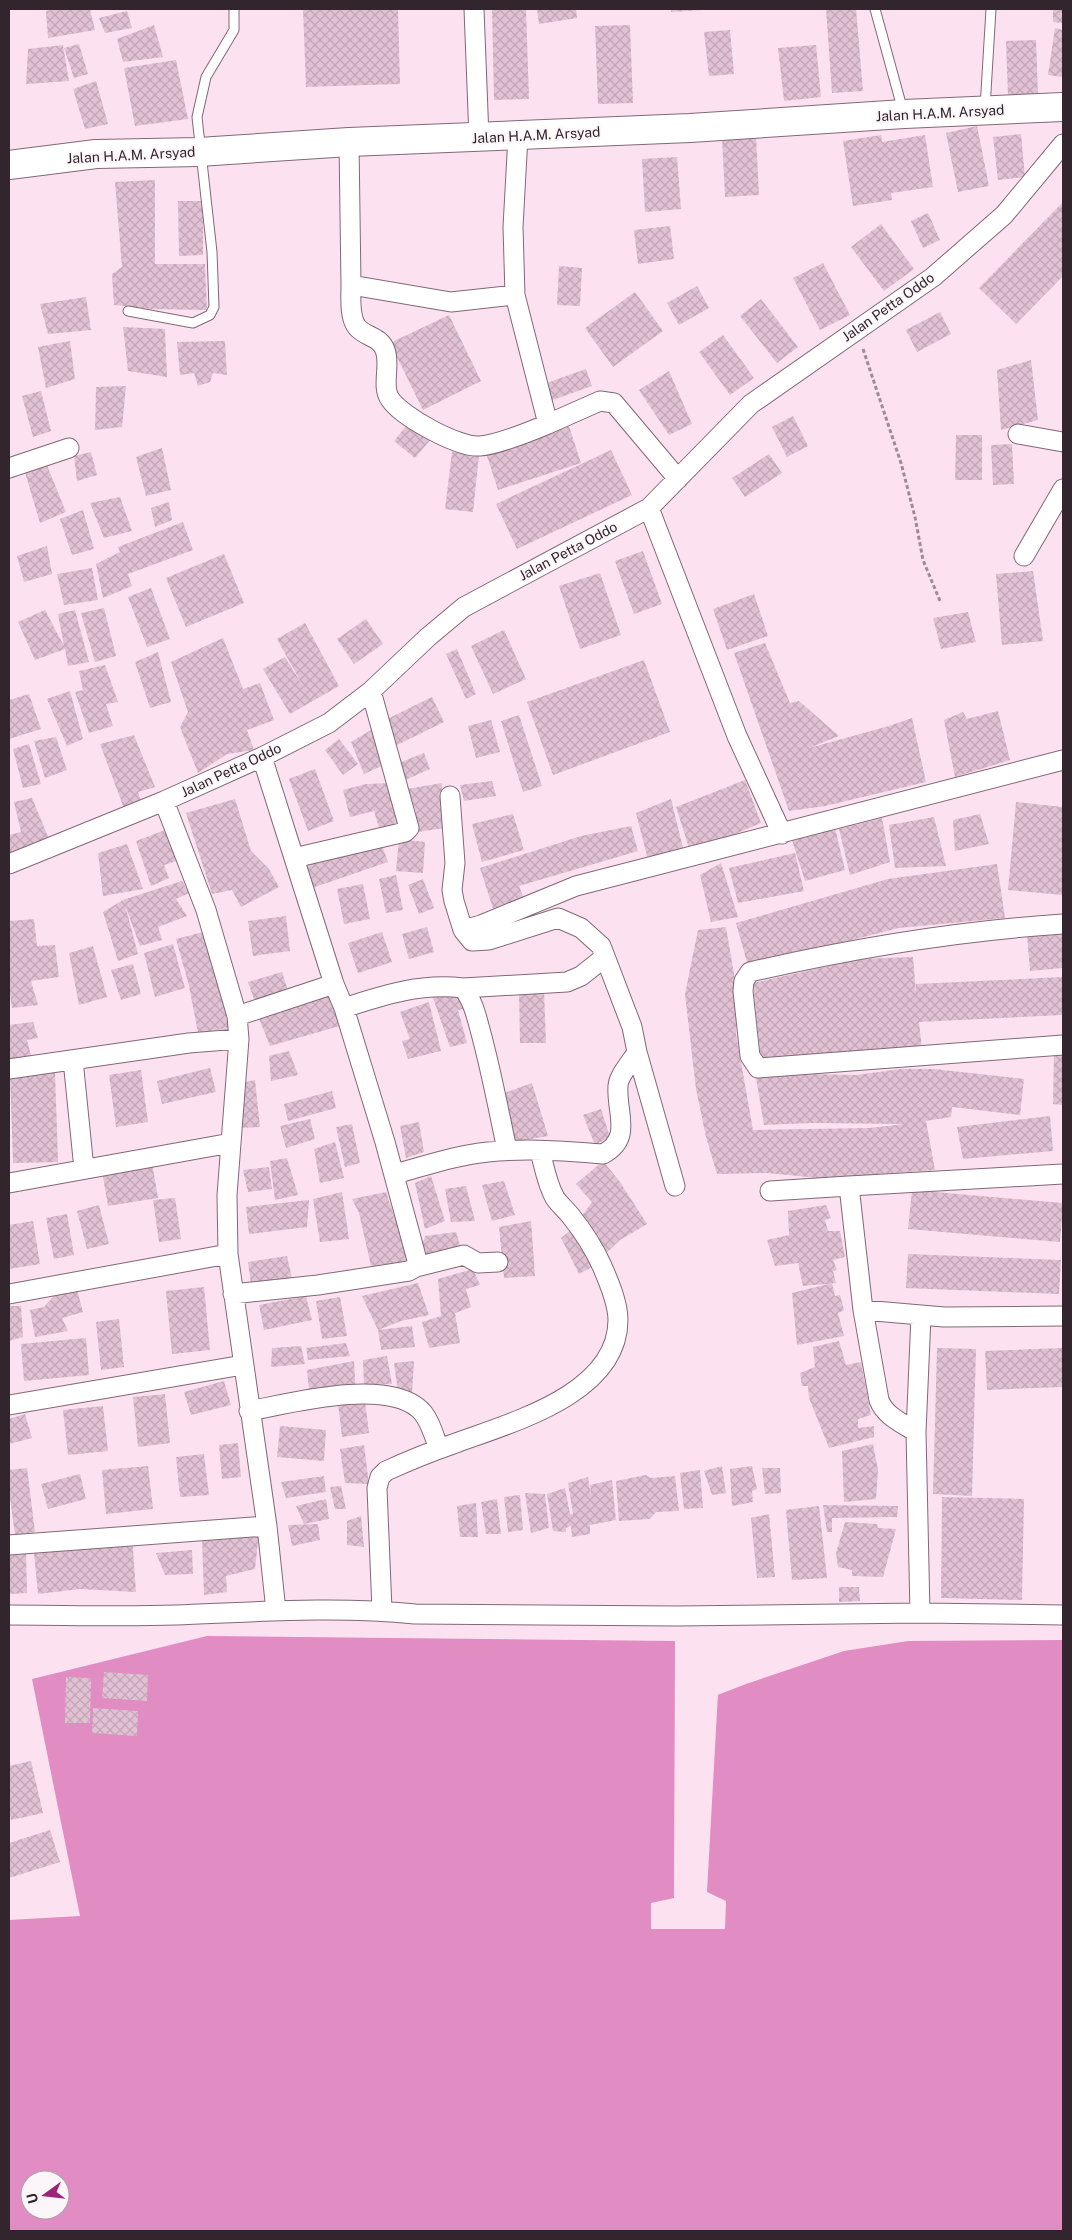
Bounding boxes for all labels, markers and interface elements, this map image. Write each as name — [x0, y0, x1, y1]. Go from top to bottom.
street label: Jalan H.A.M. Arsyad — [875, 102, 1005, 124]
street label: Jalan H.A.M. Arsyad — [471, 124, 601, 146]
street label: Jalan H.A.M. Arsyad — [66, 144, 196, 166]
street label: Jalan Petta Oddo — [839, 269, 937, 345]
street label: Jalan Petta Oddo — [516, 518, 620, 584]
street label: Jalan Petta Oddo — [178, 740, 284, 800]
north arrow — [20, 2170, 70, 2220]
text: U — [23, 2191, 41, 2205]

